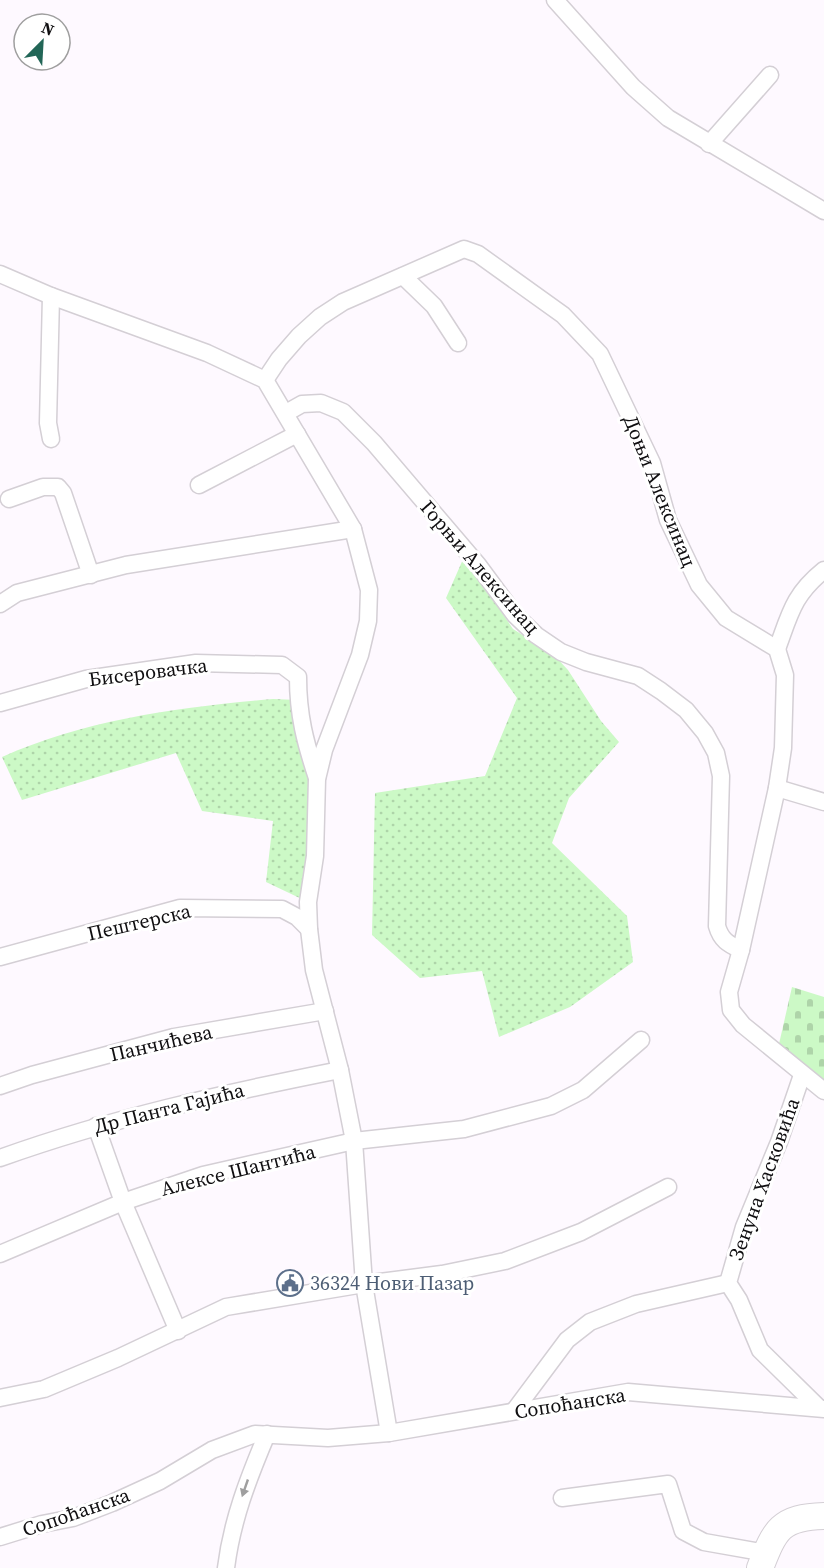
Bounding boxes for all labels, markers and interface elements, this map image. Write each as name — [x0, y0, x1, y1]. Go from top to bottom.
north arrow — [12, 12, 72, 72]
text: N — [38, 16, 58, 41]
street label: Доњи Алексинац — [617, 411, 703, 571]
street label: Горњи Алексинац — [414, 494, 546, 640]
street label: Бисеровачка — [87, 651, 210, 693]
street label: Пештерска — [85, 896, 194, 947]
street label: Панчићева — [107, 1017, 216, 1068]
street label: Др Панта Гајића — [91, 1076, 248, 1140]
street label: Зенуна Хасковића — [722, 1093, 807, 1264]
street label: Алексе Шантића — [158, 1137, 319, 1203]
public building icon: 36324 Нови Пазар — [275, 1268, 305, 1298]
place label: 36324 Нови Пазар — [310, 1269, 474, 1297]
street label: Сопоћанска — [513, 1380, 628, 1426]
one-way arrow — [239, 1479, 249, 1497]
street label: Сопоћанска — [19, 1480, 134, 1543]

